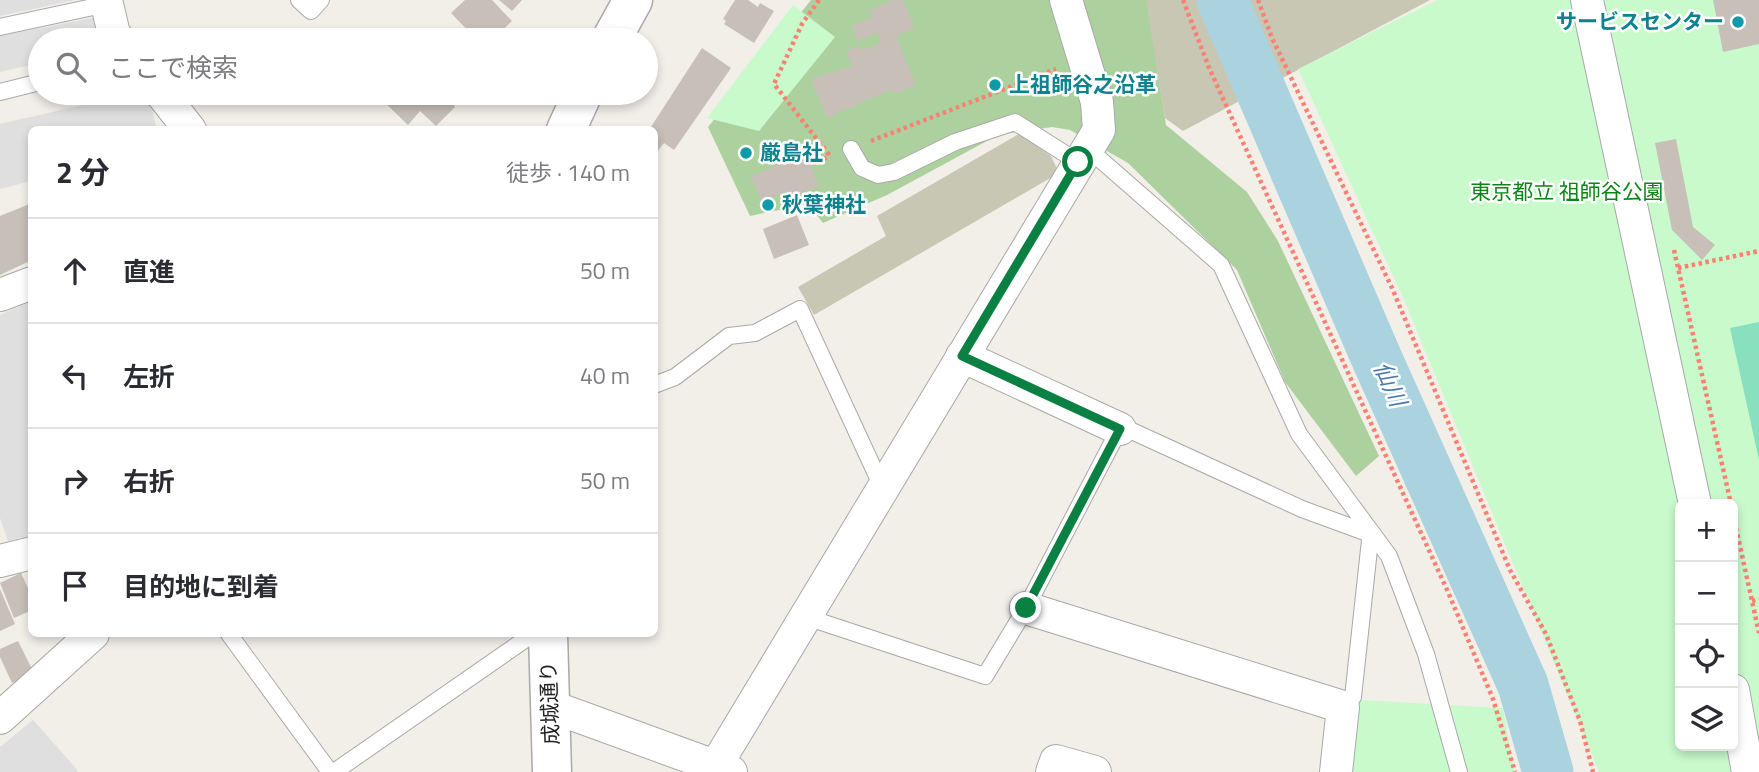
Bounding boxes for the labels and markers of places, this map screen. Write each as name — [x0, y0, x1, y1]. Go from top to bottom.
place label: サービスセンター — [1556, 5, 1724, 37]
marker: サービスセンター — [1730, 14, 1746, 30]
place label: 上祖師谷之沿革 — [1009, 68, 1156, 100]
marker: 上祖師谷之沿革 — [987, 77, 1003, 93]
place label: 厳島社 — [760, 136, 823, 168]
marker: 厳島社 — [738, 145, 754, 161]
place label: 秋葉神社 — [782, 188, 866, 220]
marker: 秋葉神社 — [760, 197, 776, 213]

